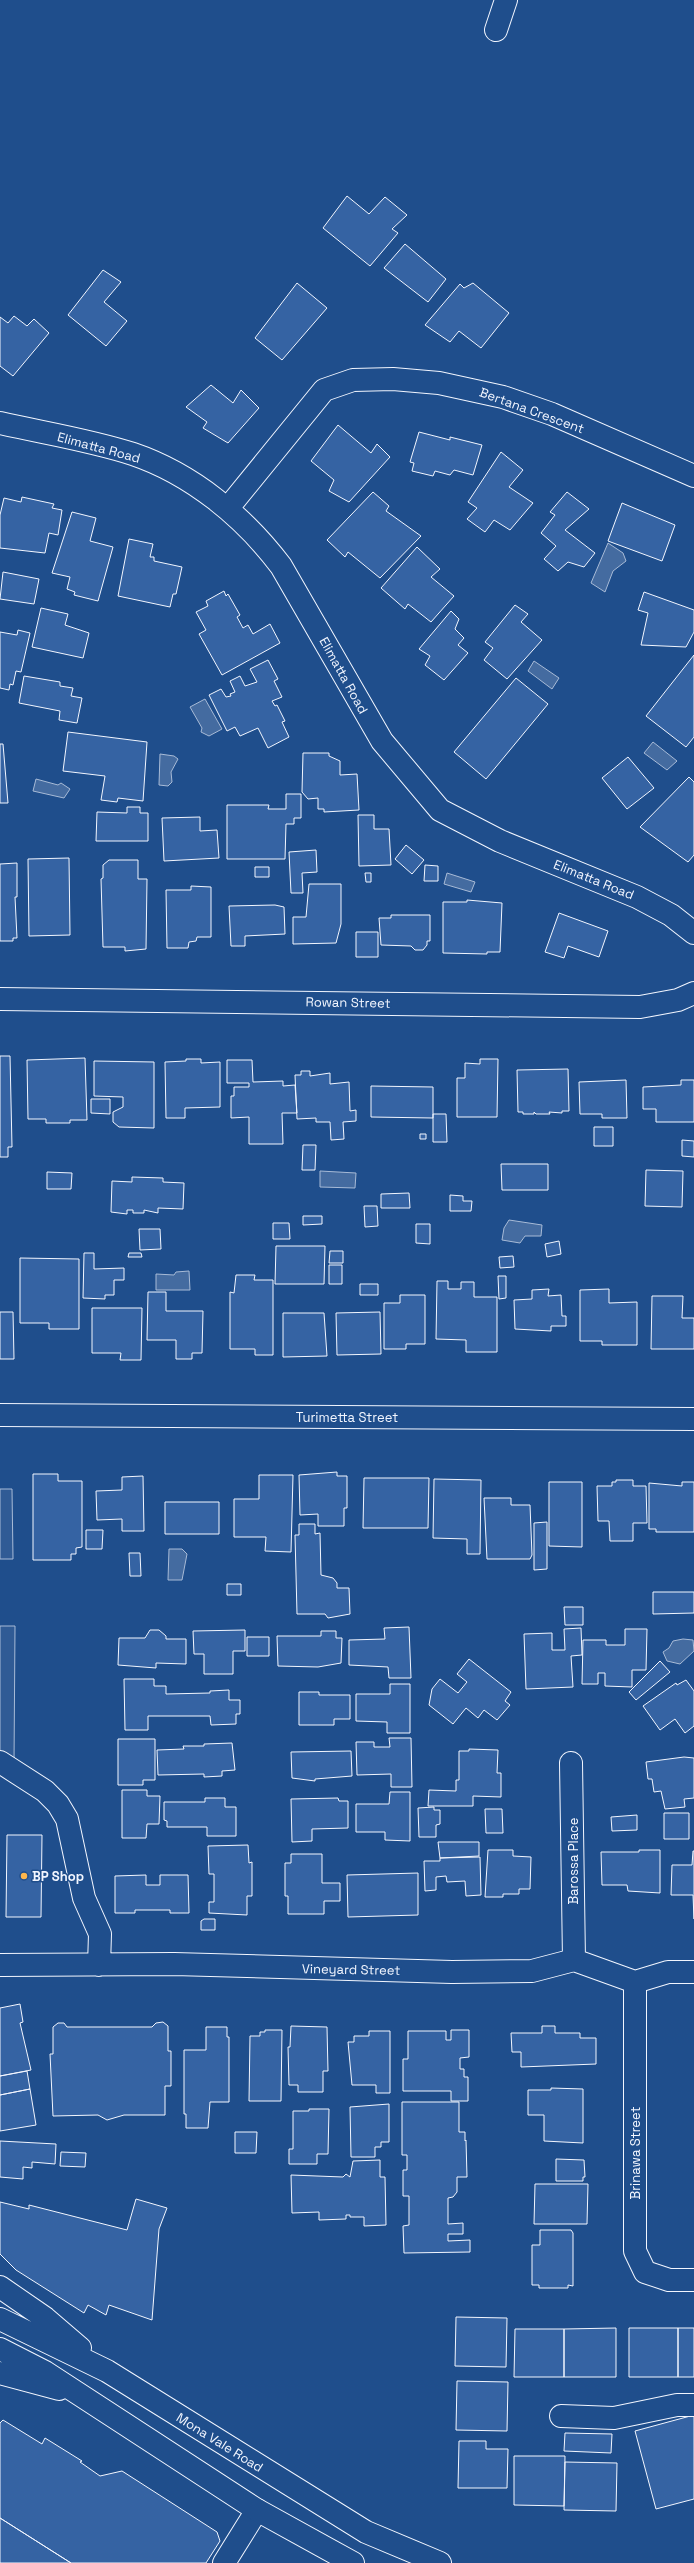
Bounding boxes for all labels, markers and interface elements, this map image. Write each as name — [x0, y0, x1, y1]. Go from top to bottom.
street label: Bertana Crescent — [477, 384, 587, 437]
street label: Elimatta Road — [56, 428, 142, 467]
street label: Elimatta Road — [315, 634, 372, 717]
street label: Elimatta Road — [551, 856, 637, 903]
street label: Rowan Street — [305, 993, 391, 1012]
street label: Turimetta Street — [296, 1409, 398, 1426]
street label: Barossa Place — [565, 1817, 582, 1905]
place label: BP Shop — [32, 1868, 84, 1885]
marker: BP Shop — [19, 1871, 29, 1881]
street label: Vineyard Street — [302, 1960, 400, 1979]
street label: Brinawa Street — [627, 2107, 644, 2199]
street label: Mona Vale Road — [173, 2409, 266, 2476]

